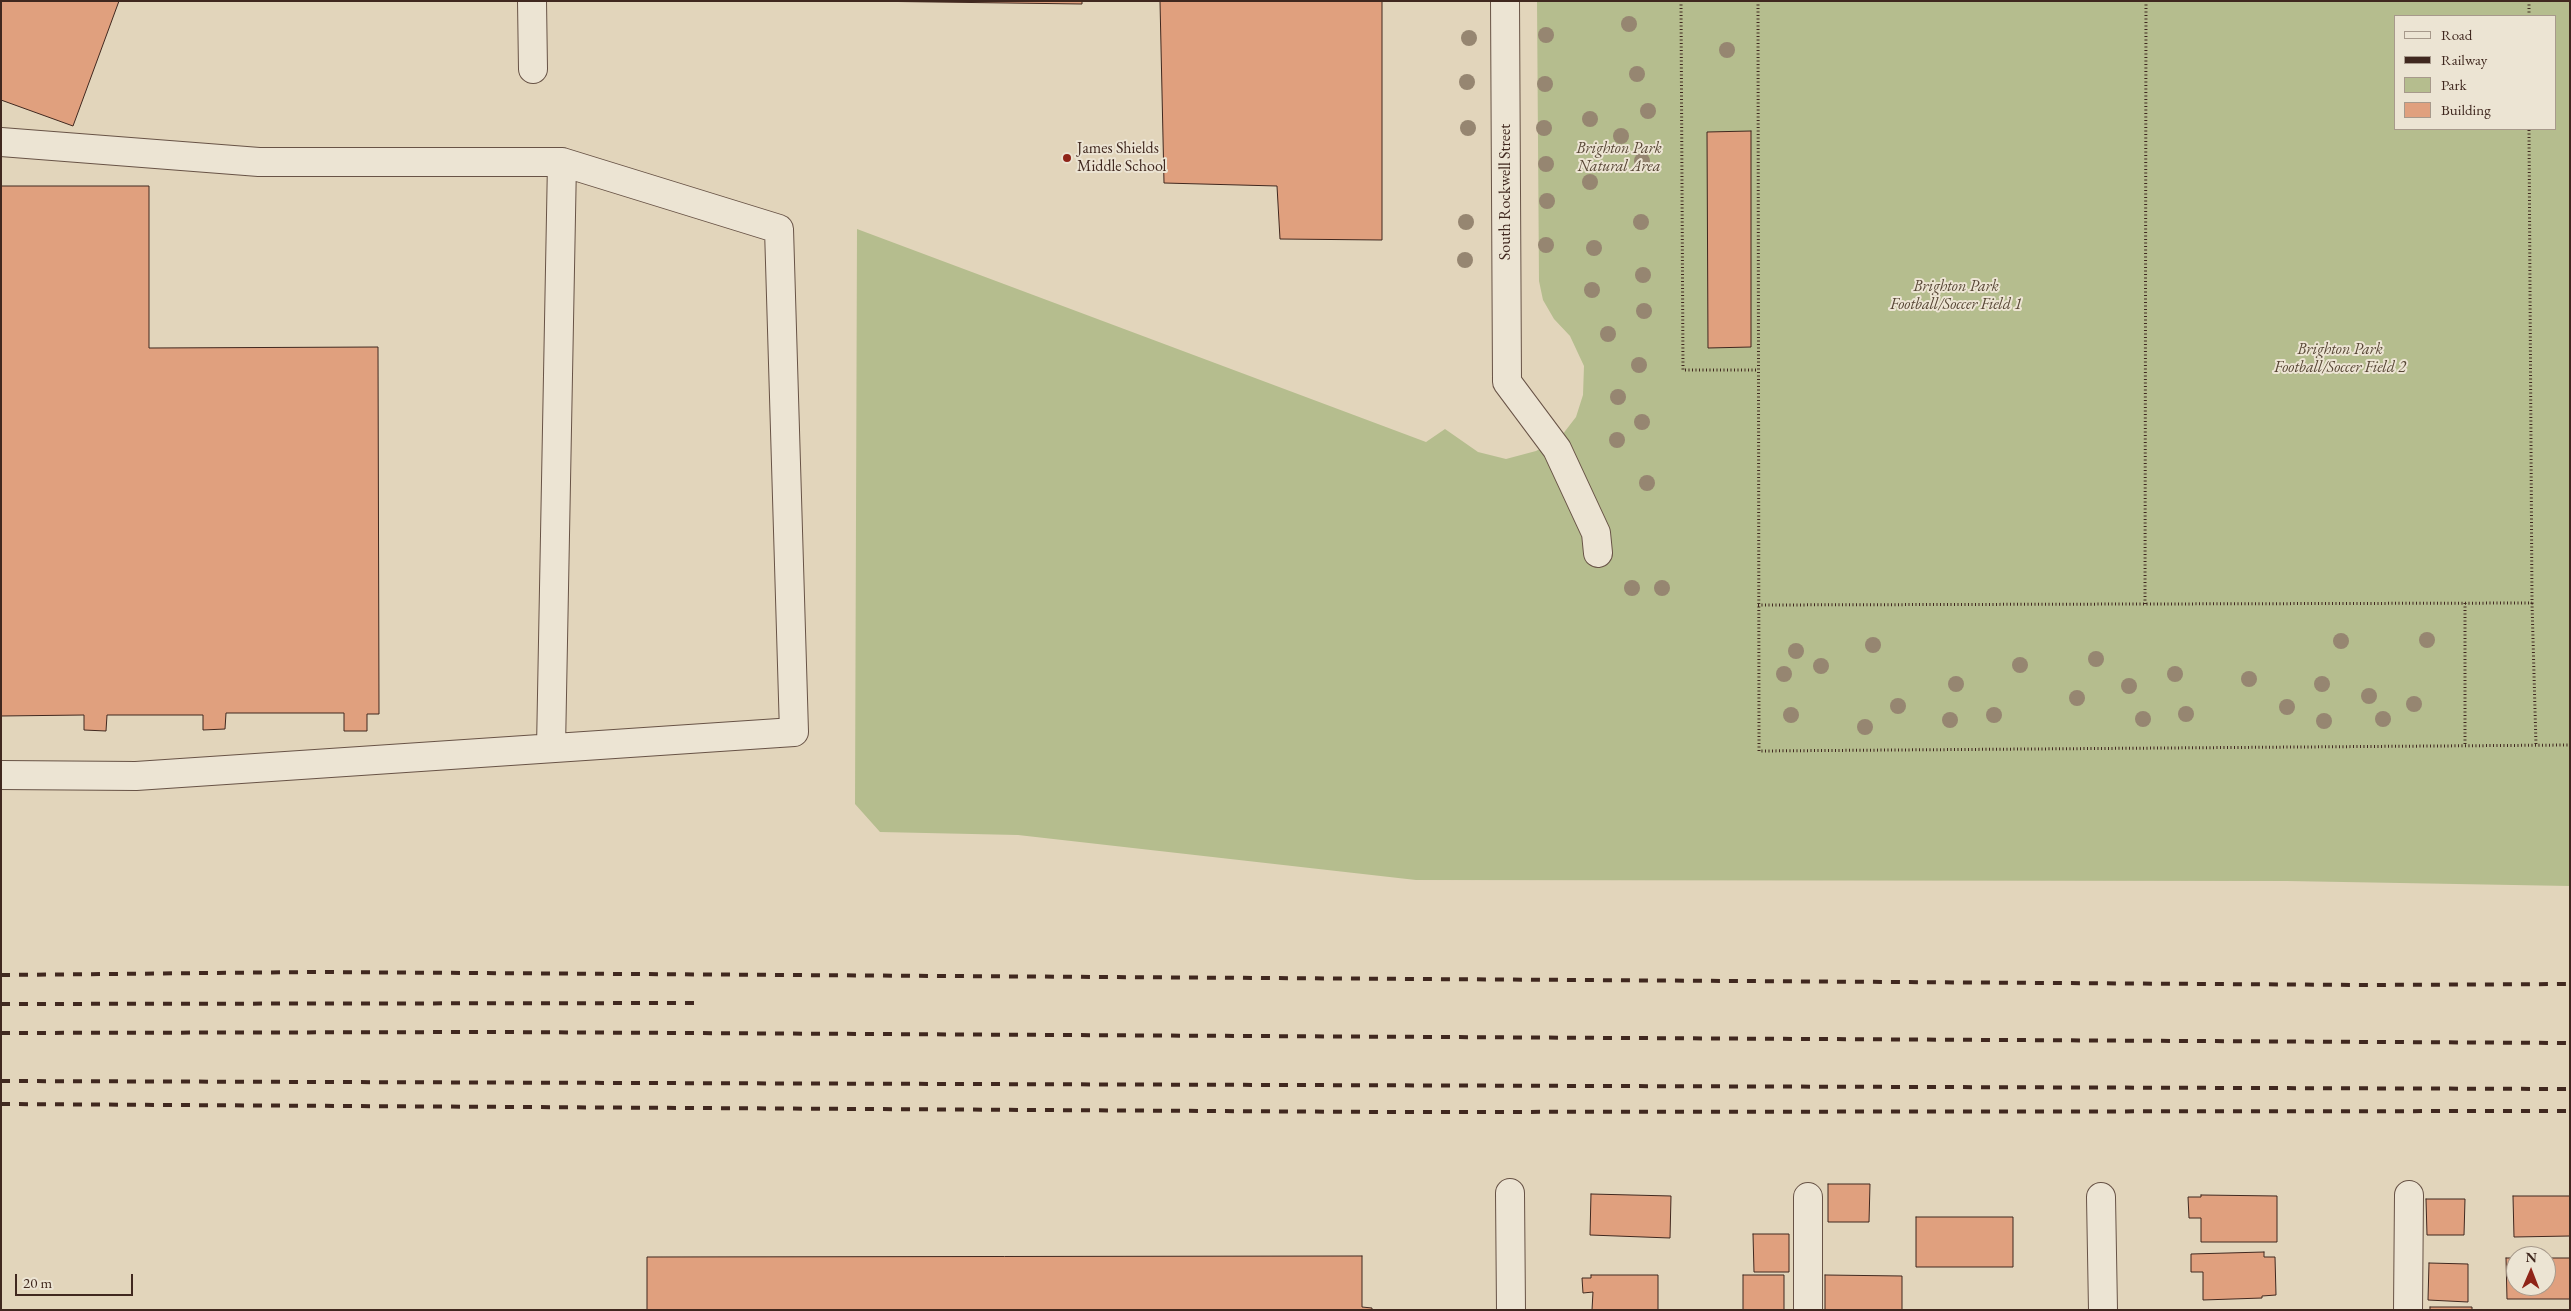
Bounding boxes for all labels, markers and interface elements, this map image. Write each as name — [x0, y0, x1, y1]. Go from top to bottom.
legend — [2394, 15, 2556, 130]
text: Road — [2441, 25, 2472, 44]
text: Railway — [2441, 50, 2487, 69]
text: Park — [2441, 75, 2467, 94]
text: Building — [2441, 100, 2491, 119]
street label: South Rockwell Street — [1496, 124, 1516, 260]
place label: James Shields Middle School — [1077, 139, 1166, 177]
park label: Brighton Park Natural Area — [1576, 139, 1662, 177]
marker: James Shields Middle School — [1061, 152, 1073, 164]
park label: Brighton Park Football/Soccer Field 1 — [1890, 277, 2022, 315]
park label: Brighton Park Football/Soccer Field 2 — [2274, 340, 2406, 378]
north arrow — [2506, 1246, 2556, 1296]
text: N — [2525, 1248, 2537, 1266]
scale bar — [18, 1264, 135, 1296]
text: 20 m — [23, 1273, 52, 1292]

